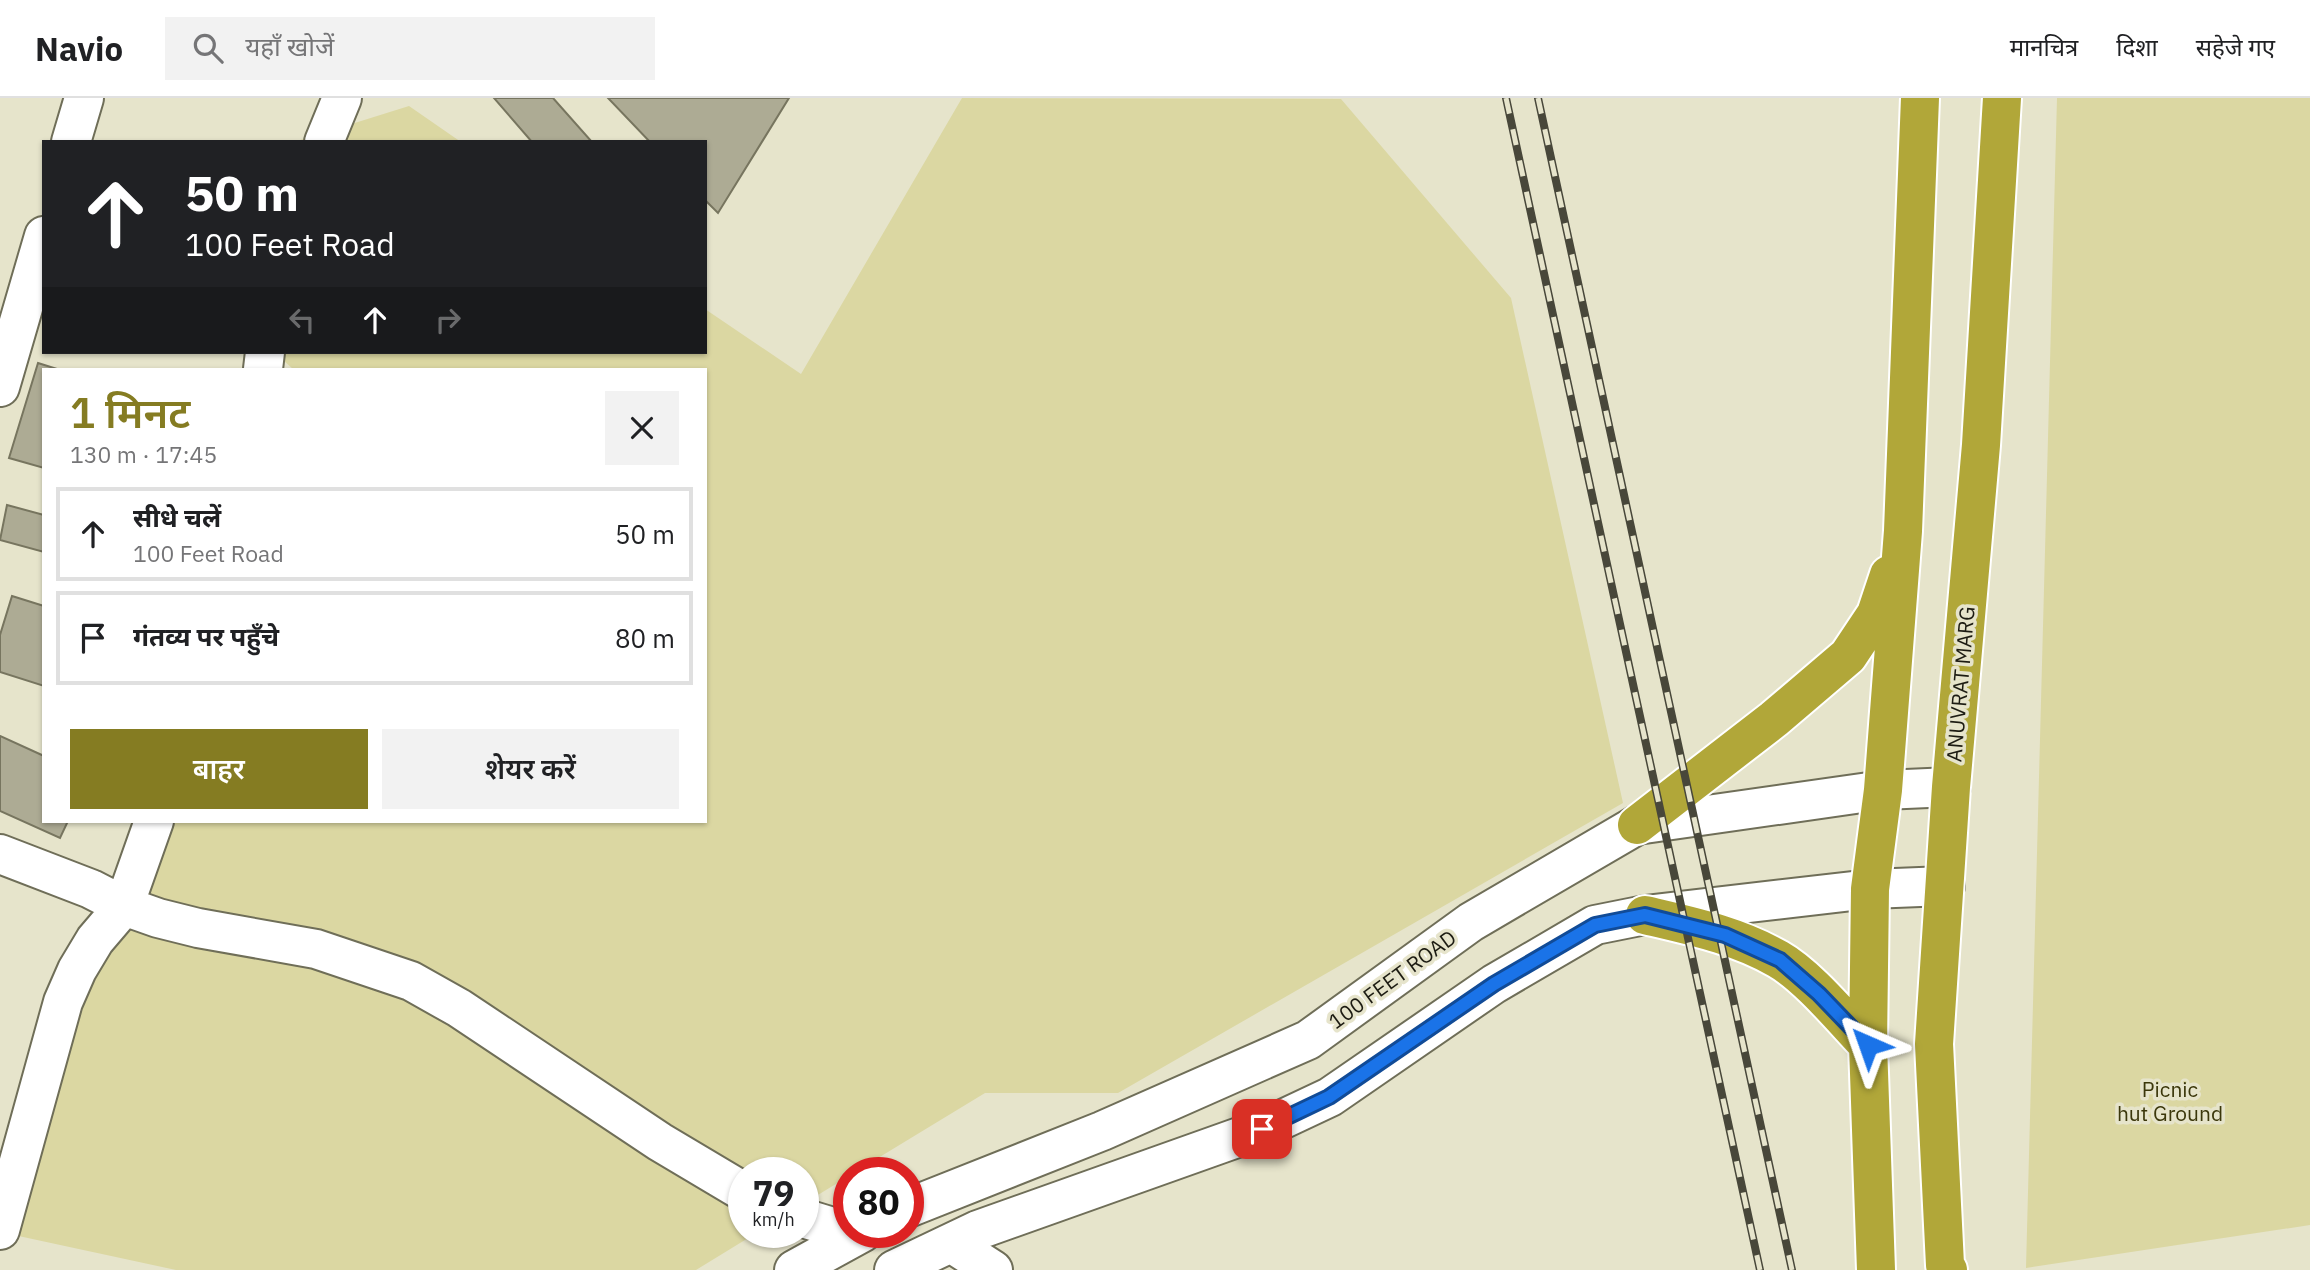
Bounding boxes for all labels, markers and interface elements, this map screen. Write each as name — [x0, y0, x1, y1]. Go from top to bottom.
search box — [165, 17, 655, 80]
text: Navio — [35, 27, 123, 70]
icon: search — [189, 29, 227, 67]
text: यहाँ खोजें — [245, 29, 334, 63]
text: मानचित्र — [2010, 31, 2078, 63]
text: दिशा — [2116, 31, 2158, 63]
text: सहेजे गए — [2196, 31, 2275, 63]
text: 50 m — [185, 161, 299, 224]
icon: ahead — [70, 168, 161, 259]
text: 100 Feet Road — [185, 223, 395, 265]
icon: left — [283, 301, 321, 339]
icon: ahead — [356, 301, 394, 339]
icon: right — [429, 301, 467, 339]
text: 1 मिनट — [70, 385, 190, 440]
button: close — [605, 391, 679, 465]
text: 130 m · 17:45 — [70, 439, 217, 469]
text: सीधे चलें — [133, 500, 221, 534]
icon: ahead — [74, 515, 112, 553]
text: 50 m — [615, 517, 675, 551]
text: 100 Feet Road — [133, 538, 284, 568]
street label: ANUVRAT MARG — [1939, 605, 1981, 763]
icon: arrive — [74, 619, 112, 657]
text: गंतव्य पर पहुँचे — [133, 619, 279, 653]
text: 80 m — [615, 621, 675, 655]
button: बाहर — [70, 729, 368, 809]
button: शेयर करें — [382, 729, 679, 809]
street label: 100 FEET ROAD — [1323, 923, 1461, 1035]
position arrow — [1831, 1008, 1905, 1082]
park label: Picnic hut Ground — [2117, 1075, 2223, 1127]
pin — [1232, 1099, 1292, 1159]
icon: arrive — [1243, 1110, 1281, 1148]
speed limit sign: 80 — [833, 1157, 924, 1248]
text: 79 — [752, 1170, 795, 1216]
text: km/h — [752, 1208, 795, 1231]

